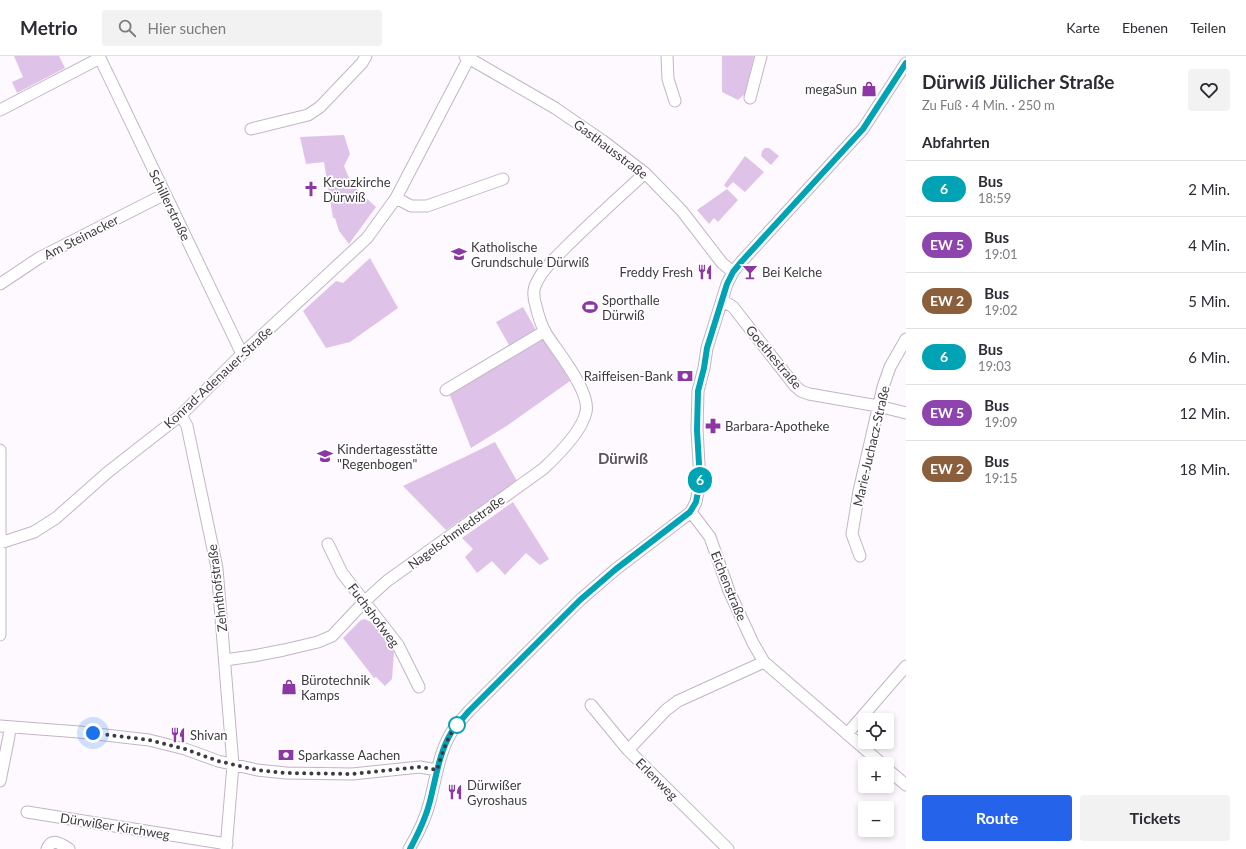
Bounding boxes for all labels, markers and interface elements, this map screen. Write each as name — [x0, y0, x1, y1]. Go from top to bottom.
search box — [102, 10, 382, 46]
text: Metrio — [20, 16, 78, 39]
icon: search — [116, 17, 138, 39]
text: Hier suchen — [148, 19, 226, 37]
text: Karte — [1066, 19, 1100, 36]
text: Ebenen — [1122, 19, 1168, 36]
text: Teilen — [1190, 19, 1226, 36]
button: heart — [1188, 69, 1230, 111]
text: Dürwiß Jülicher Straße — [922, 70, 1114, 93]
shop icon: megaSun — [860, 80, 878, 98]
place label: megaSun — [805, 81, 857, 97]
text: Zu Fuß · 4 Min. · 250 m — [922, 97, 1055, 113]
street label: Gasthausstraße — [571, 116, 651, 182]
text: Abfahrten — [922, 133, 990, 151]
street label: Schillerstraße — [146, 167, 194, 243]
text: Bus — [978, 172, 1003, 190]
place label: Kreuzkirche Dürwiß — [323, 174, 391, 205]
church icon: Kreuzkirche Dürwiß — [302, 180, 320, 198]
text: 6 — [940, 180, 948, 197]
text: 2 Min. — [1188, 180, 1230, 198]
text: 18:59 — [978, 190, 1011, 206]
street label: Am Steinacker — [41, 211, 121, 263]
text: Bus — [984, 228, 1009, 246]
text: EW 5 — [930, 236, 964, 253]
text: 4 Min. — [1188, 236, 1230, 254]
place label: Katholische Grundschule Dürwiß — [471, 239, 590, 270]
school or university icon: Katholische Grundschule Dürwiß — [450, 245, 468, 263]
text: 19:01 — [984, 246, 1018, 262]
restaurant icon: Freddy Fresh — [696, 263, 714, 281]
bar icon: Bei Kelche — [741, 263, 759, 281]
place label: Freddy Fresh — [620, 264, 693, 280]
place label: Bei Kelche — [762, 264, 822, 280]
text: Bus — [984, 284, 1009, 302]
place label: Sporthalle Dürwiß — [602, 292, 660, 323]
text: EW 2 — [930, 292, 964, 309]
text: 5 Min. — [1188, 292, 1230, 310]
sports icon: Sporthalle Dürwiß — [581, 298, 599, 316]
text: 19:02 — [984, 302, 1018, 318]
street label: Konrad-Adenauer-Straße — [160, 322, 276, 432]
street label: Goethestraße — [743, 322, 805, 392]
text: Bus — [978, 340, 1003, 358]
text: 6 — [940, 348, 948, 365]
text: 6 Min. — [1188, 348, 1230, 366]
text: 19:03 — [978, 358, 1011, 374]
bank icon: Raiffeisen-Bank — [676, 367, 694, 385]
place label: Raiffeisen-Bank — [584, 368, 673, 384]
street label: Marie-Juchacz-Straße — [849, 384, 893, 508]
text: Bus — [984, 396, 1009, 414]
text: EW 5 — [930, 404, 964, 421]
text: 12 Min. — [1179, 404, 1230, 422]
text: 19:09 — [984, 414, 1018, 430]
pharmacy icon: Barbara-Apotheke — [704, 417, 722, 435]
place label: Barbara-Apotheke — [725, 418, 829, 434]
place label: Kindertagesstätte "Regenbogen" — [337, 441, 438, 472]
school or university icon: Kindertagesstätte "Regenbogen" — [316, 447, 334, 465]
district label: Dürwiß — [598, 449, 648, 467]
text: Bus — [984, 452, 1009, 470]
text: EW 2 — [930, 460, 964, 477]
text: 18 Min. — [1179, 460, 1230, 478]
line badge: 6 — [687, 467, 713, 493]
text: 19:15 — [984, 470, 1018, 486]
text: 6 — [696, 471, 704, 488]
street label: Nagelschmiedstraße — [405, 491, 508, 572]
street label: Zehnthofstraße — [204, 543, 230, 633]
street label: Eichenstraße — [708, 549, 750, 623]
street label: Fuchshofweg — [345, 580, 403, 650]
place label: Bürotechnik Kamps — [301, 672, 371, 703]
shop icon: Bürotechnik Kamps — [280, 678, 298, 696]
map controls — [858, 713, 894, 837]
button: locate — [858, 713, 894, 749]
unlabelled marker — [448, 716, 466, 734]
your location — [83, 723, 103, 743]
restaurant icon: Shivan — [169, 726, 187, 744]
place label: Shivan — [190, 727, 228, 743]
bank icon: Sparkasse Aachen — [277, 746, 295, 764]
place label: Sparkasse Aachen — [298, 747, 400, 763]
street label: Erlenweg — [633, 755, 682, 804]
button: + — [858, 757, 894, 793]
place label: Dürwißer Gyroshaus — [467, 777, 527, 808]
restaurant icon: Dürwißer Gyroshaus — [446, 783, 464, 801]
button: Route — [922, 795, 1072, 841]
button: Tickets — [1080, 795, 1230, 841]
button: − — [858, 801, 894, 837]
street label: Dürwißer Kirchweg — [59, 809, 171, 843]

